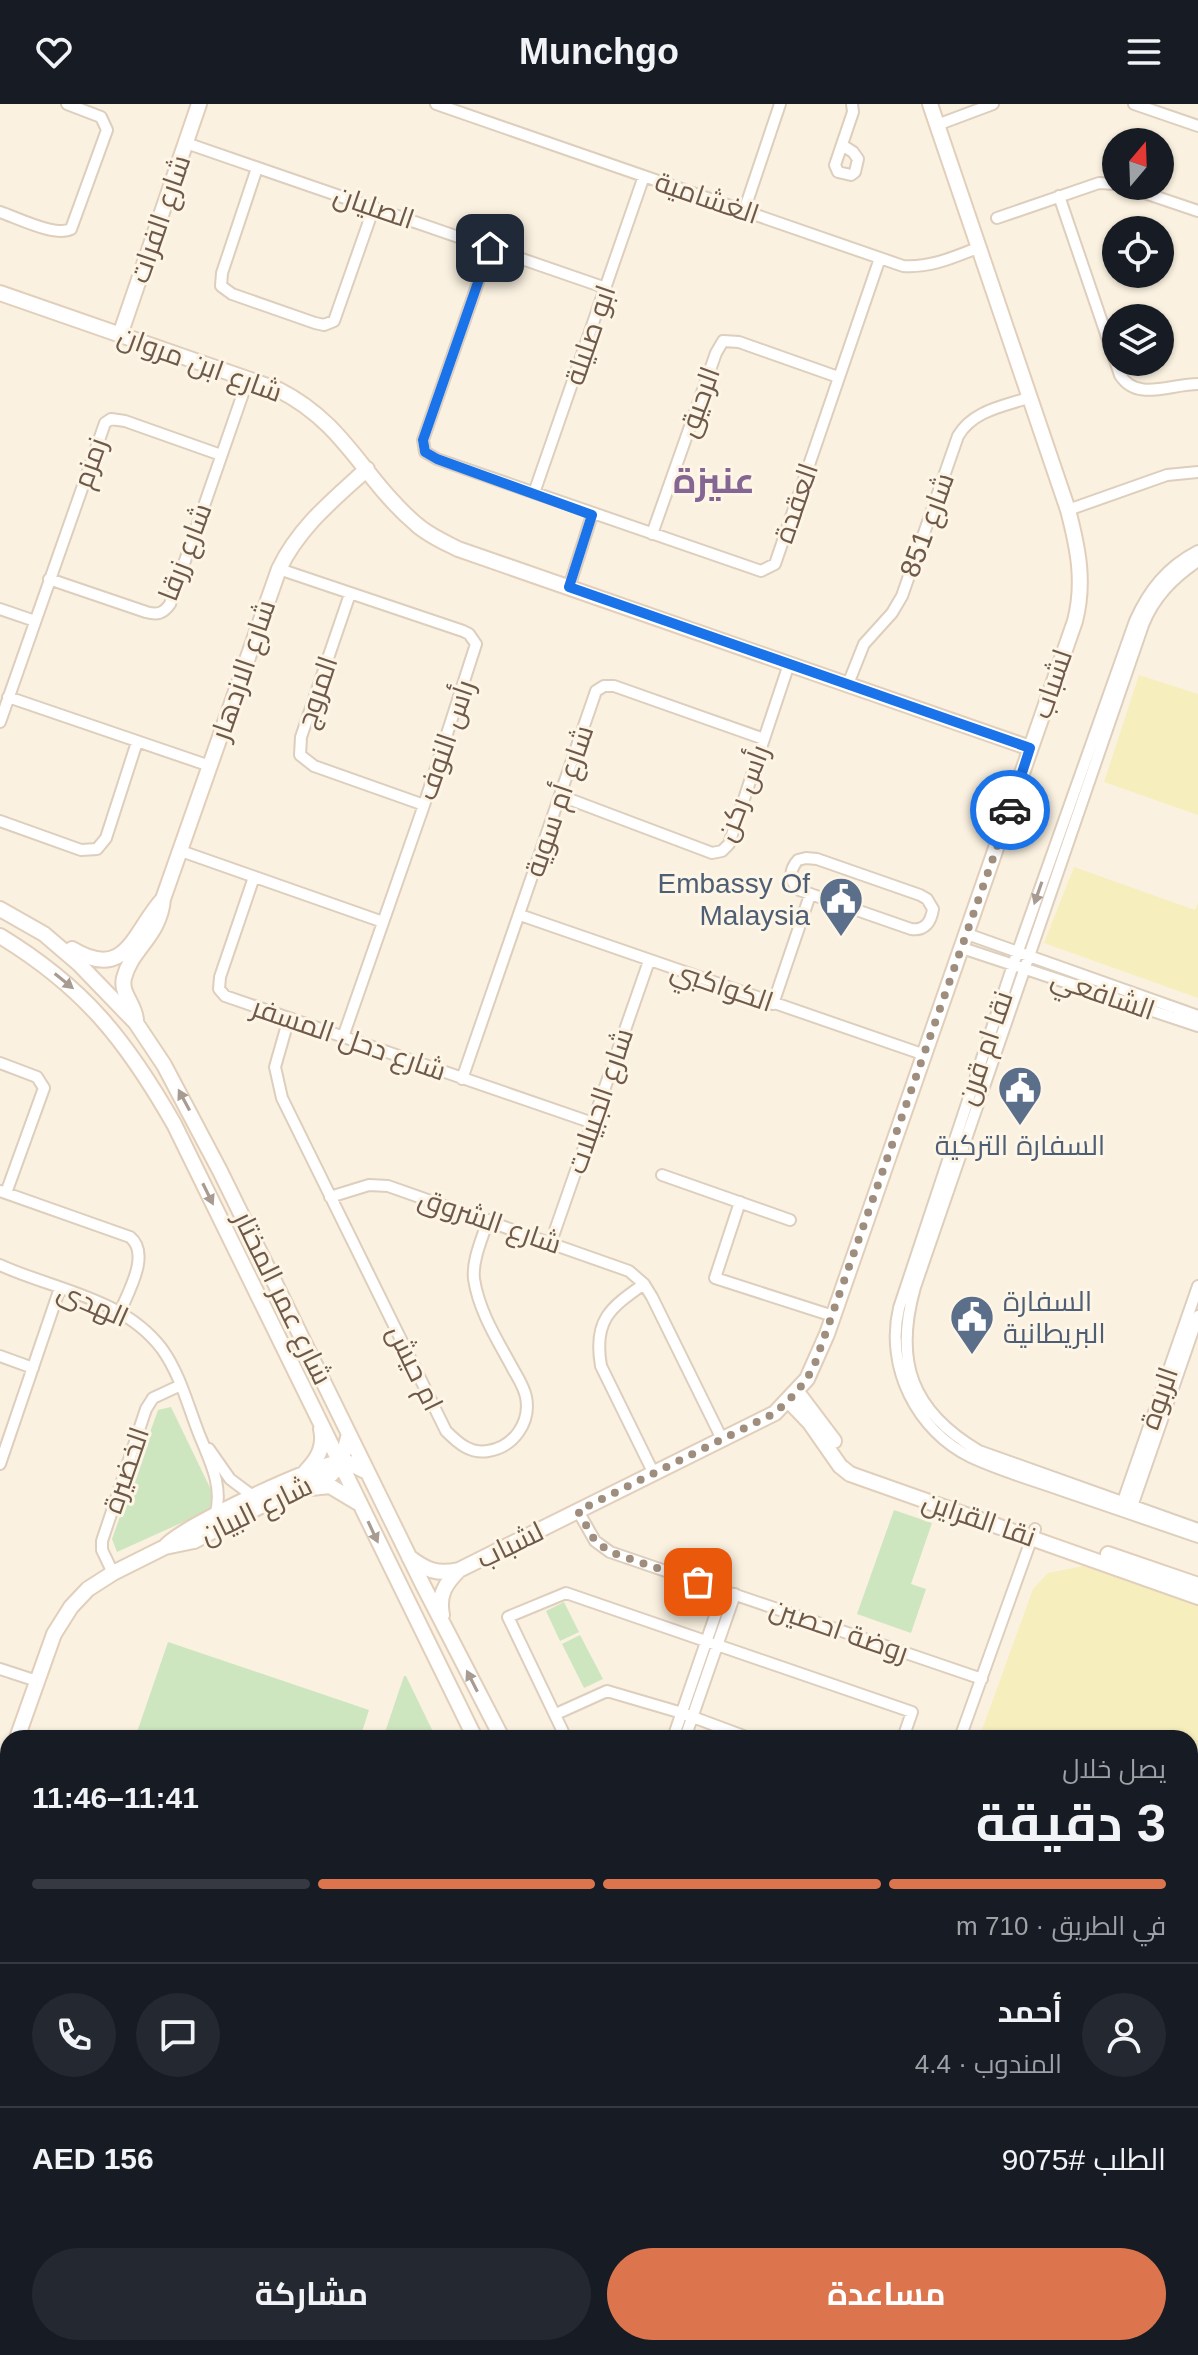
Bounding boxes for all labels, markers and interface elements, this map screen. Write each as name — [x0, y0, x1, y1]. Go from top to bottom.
icon: heart — [32, 30, 76, 74]
icon: menu — [1122, 30, 1166, 74]
text: Munchgo — [519, 31, 679, 72]
north arrow — [1102, 128, 1174, 200]
map controls — [1102, 128, 1174, 376]
street label: شارع الفرات — [124, 151, 199, 288]
street label: الغشامية — [651, 166, 763, 230]
street label: الصليان — [329, 179, 418, 236]
pin — [456, 214, 524, 282]
button: locate — [1102, 216, 1174, 288]
icon: home — [468, 226, 512, 270]
street label: ابو صليلة — [558, 281, 622, 389]
button: layers — [1102, 304, 1174, 376]
street label: شارع ابن مروان — [113, 320, 286, 411]
street label: الرحيق — [672, 363, 727, 442]
street label: زمزم — [67, 434, 117, 494]
street label: العقدة — [768, 459, 824, 547]
district label: عنيزة — [673, 460, 755, 502]
street label: شارع 851 — [894, 469, 963, 582]
street label: شارع زرقا — [152, 499, 221, 606]
street label: شارع الازدهار — [204, 596, 284, 747]
street label: لشباب — [1026, 646, 1078, 722]
street label: المروج — [290, 652, 347, 733]
street label: رأس النوف — [409, 675, 482, 805]
street label: شارع أم سوية — [517, 721, 603, 882]
street label: رأس ركن — [709, 740, 777, 846]
courier — [970, 770, 1050, 850]
icon: car — [988, 788, 1032, 832]
place label: Embassy Of Malaysia — [658, 868, 810, 931]
public building icon: Embassy Of Malaysia — [817, 875, 865, 938]
one-way arrow — [1032, 882, 1044, 906]
street label: الكواكبي — [665, 954, 777, 1024]
street label: الشافعي — [1045, 962, 1159, 1032]
one-way arrow — [53, 972, 73, 989]
street label: نقا ام قرن — [951, 987, 1023, 1110]
street label: شارع دحل المسفر — [245, 991, 450, 1090]
street label: شارع الجبيلات — [561, 1024, 642, 1179]
public building icon: السفارة التركية — [996, 1064, 1044, 1127]
one-way arrow — [177, 1089, 191, 1112]
place label: السفارة التركية — [935, 1130, 1105, 1161]
one-way arrow — [201, 1182, 215, 1205]
street label: شارع الشروق — [414, 1182, 565, 1263]
street label: شارع عمر المختار — [224, 1205, 338, 1391]
street label: الهدى — [53, 1275, 133, 1334]
place label: السفارة البريطانية — [1003, 1286, 1106, 1349]
public building icon: السفارة البريطانية — [948, 1293, 996, 1356]
street label: ام حيش — [377, 1320, 449, 1418]
street label: الربوة — [1134, 1363, 1184, 1433]
street label: الخضيرة — [97, 1423, 155, 1517]
street label: شارع البيان — [195, 1470, 318, 1553]
street label: نقا القراين — [918, 1485, 1040, 1554]
street label: لشباب — [472, 1516, 548, 1574]
one-way arrow — [366, 1520, 380, 1543]
pin — [664, 1548, 732, 1616]
icon: bag — [676, 1560, 720, 1604]
street label: روضة احصين — [765, 1592, 912, 1669]
one-way arrow — [466, 1669, 479, 1692]
text: يصل خلال — [1062, 1754, 1166, 1784]
text: 11:41–11:46 — [32, 1781, 199, 1814]
text: 3 دقيقة — [976, 1794, 1166, 1852]
text: في الطريق · 710 m — [956, 1911, 1166, 1941]
button: phone — [32, 1993, 116, 2077]
button: chat — [136, 1993, 220, 2077]
button: person — [1082, 1993, 1166, 2077]
text: أحمد — [998, 1995, 1062, 2028]
text: المندوب · 4.4 — [915, 2049, 1062, 2079]
text: AED 156 — [32, 2142, 154, 2175]
text: الطلب #9075 — [1002, 2143, 1166, 2176]
button: مشاركة — [32, 2248, 591, 2340]
button: مساعدة — [607, 2248, 1166, 2340]

